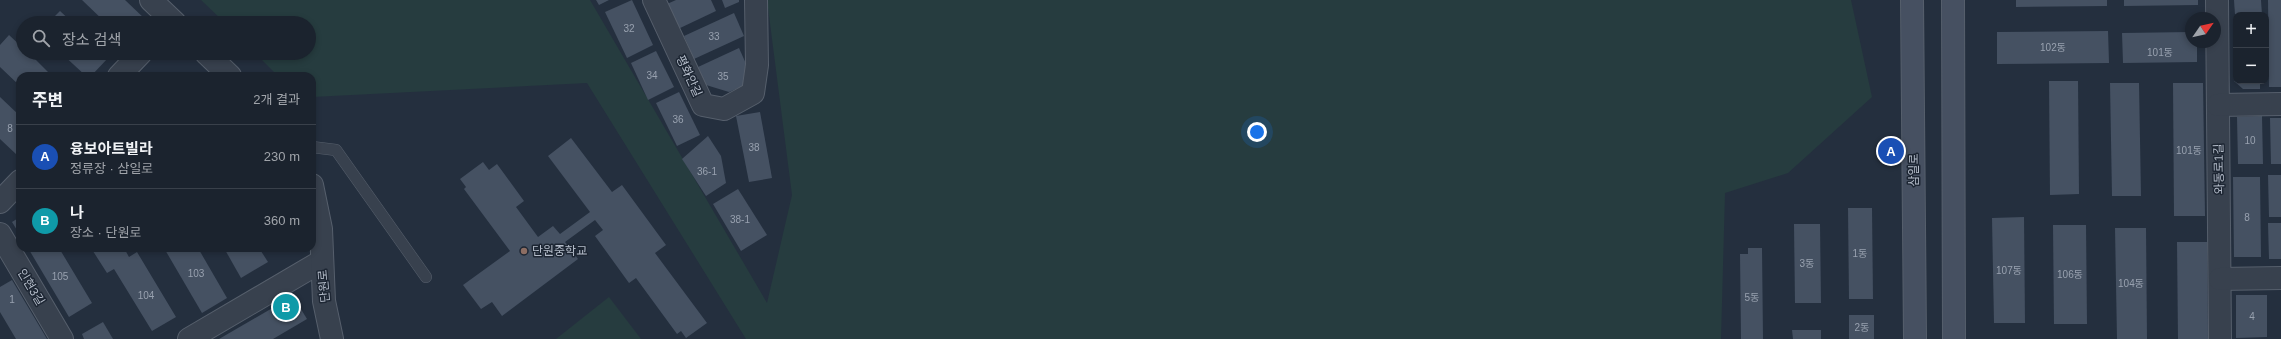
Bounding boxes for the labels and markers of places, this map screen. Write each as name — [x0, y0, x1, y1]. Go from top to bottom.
pin: A — [1878, 136, 1904, 166]
place label: 단원중학교 — [532, 244, 587, 258]
marker: 단원중학교 — [519, 246, 529, 256]
pin: B — [273, 292, 299, 322]

